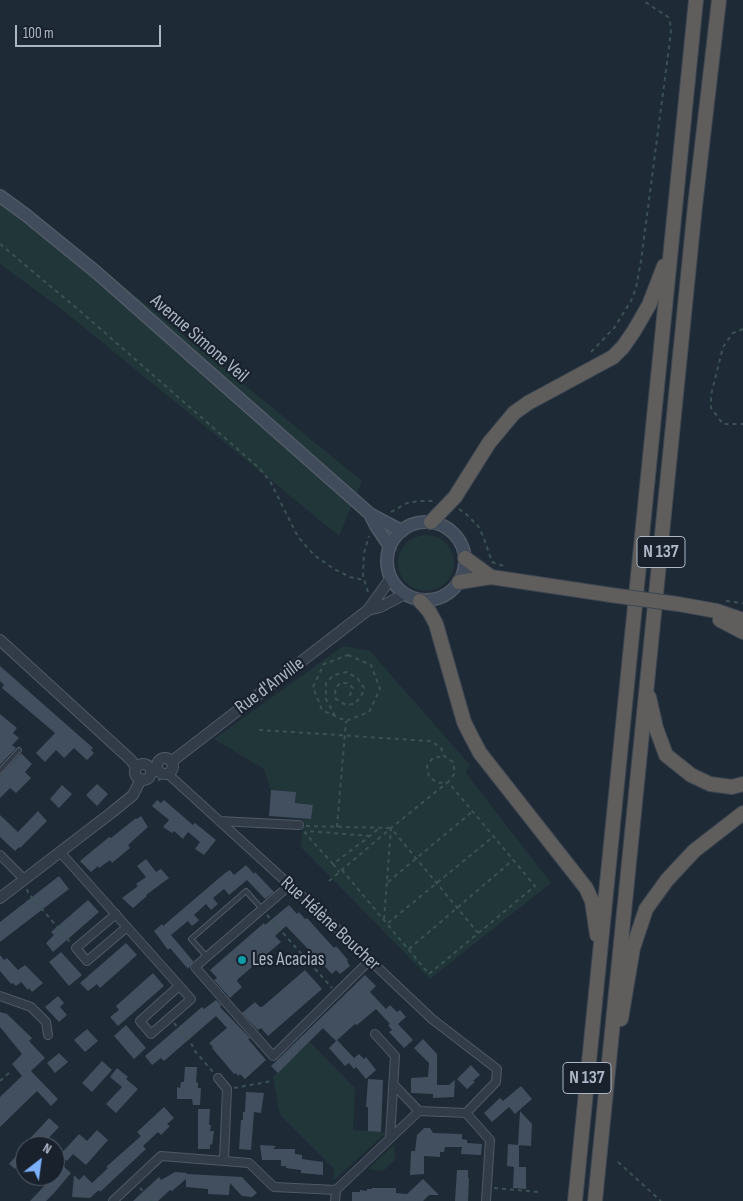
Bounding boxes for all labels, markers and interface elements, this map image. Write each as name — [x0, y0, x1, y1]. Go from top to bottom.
scale bar — [18, 15, 164, 47]
text: 100 m — [23, 24, 54, 43]
street label: Avenue Simone Veil — [145, 290, 253, 388]
road number: N 137 — [637, 536, 685, 568]
street label: Rue d'Anville — [231, 653, 309, 719]
street label: Rue Hélène Boucher — [276, 872, 384, 976]
place label: Les Acacias — [252, 949, 325, 971]
marker: Les Acacias — [236, 954, 248, 966]
road number: N 137 — [563, 1062, 611, 1094]
north arrow — [15, 1136, 65, 1186]
text: N — [40, 1139, 55, 1158]

